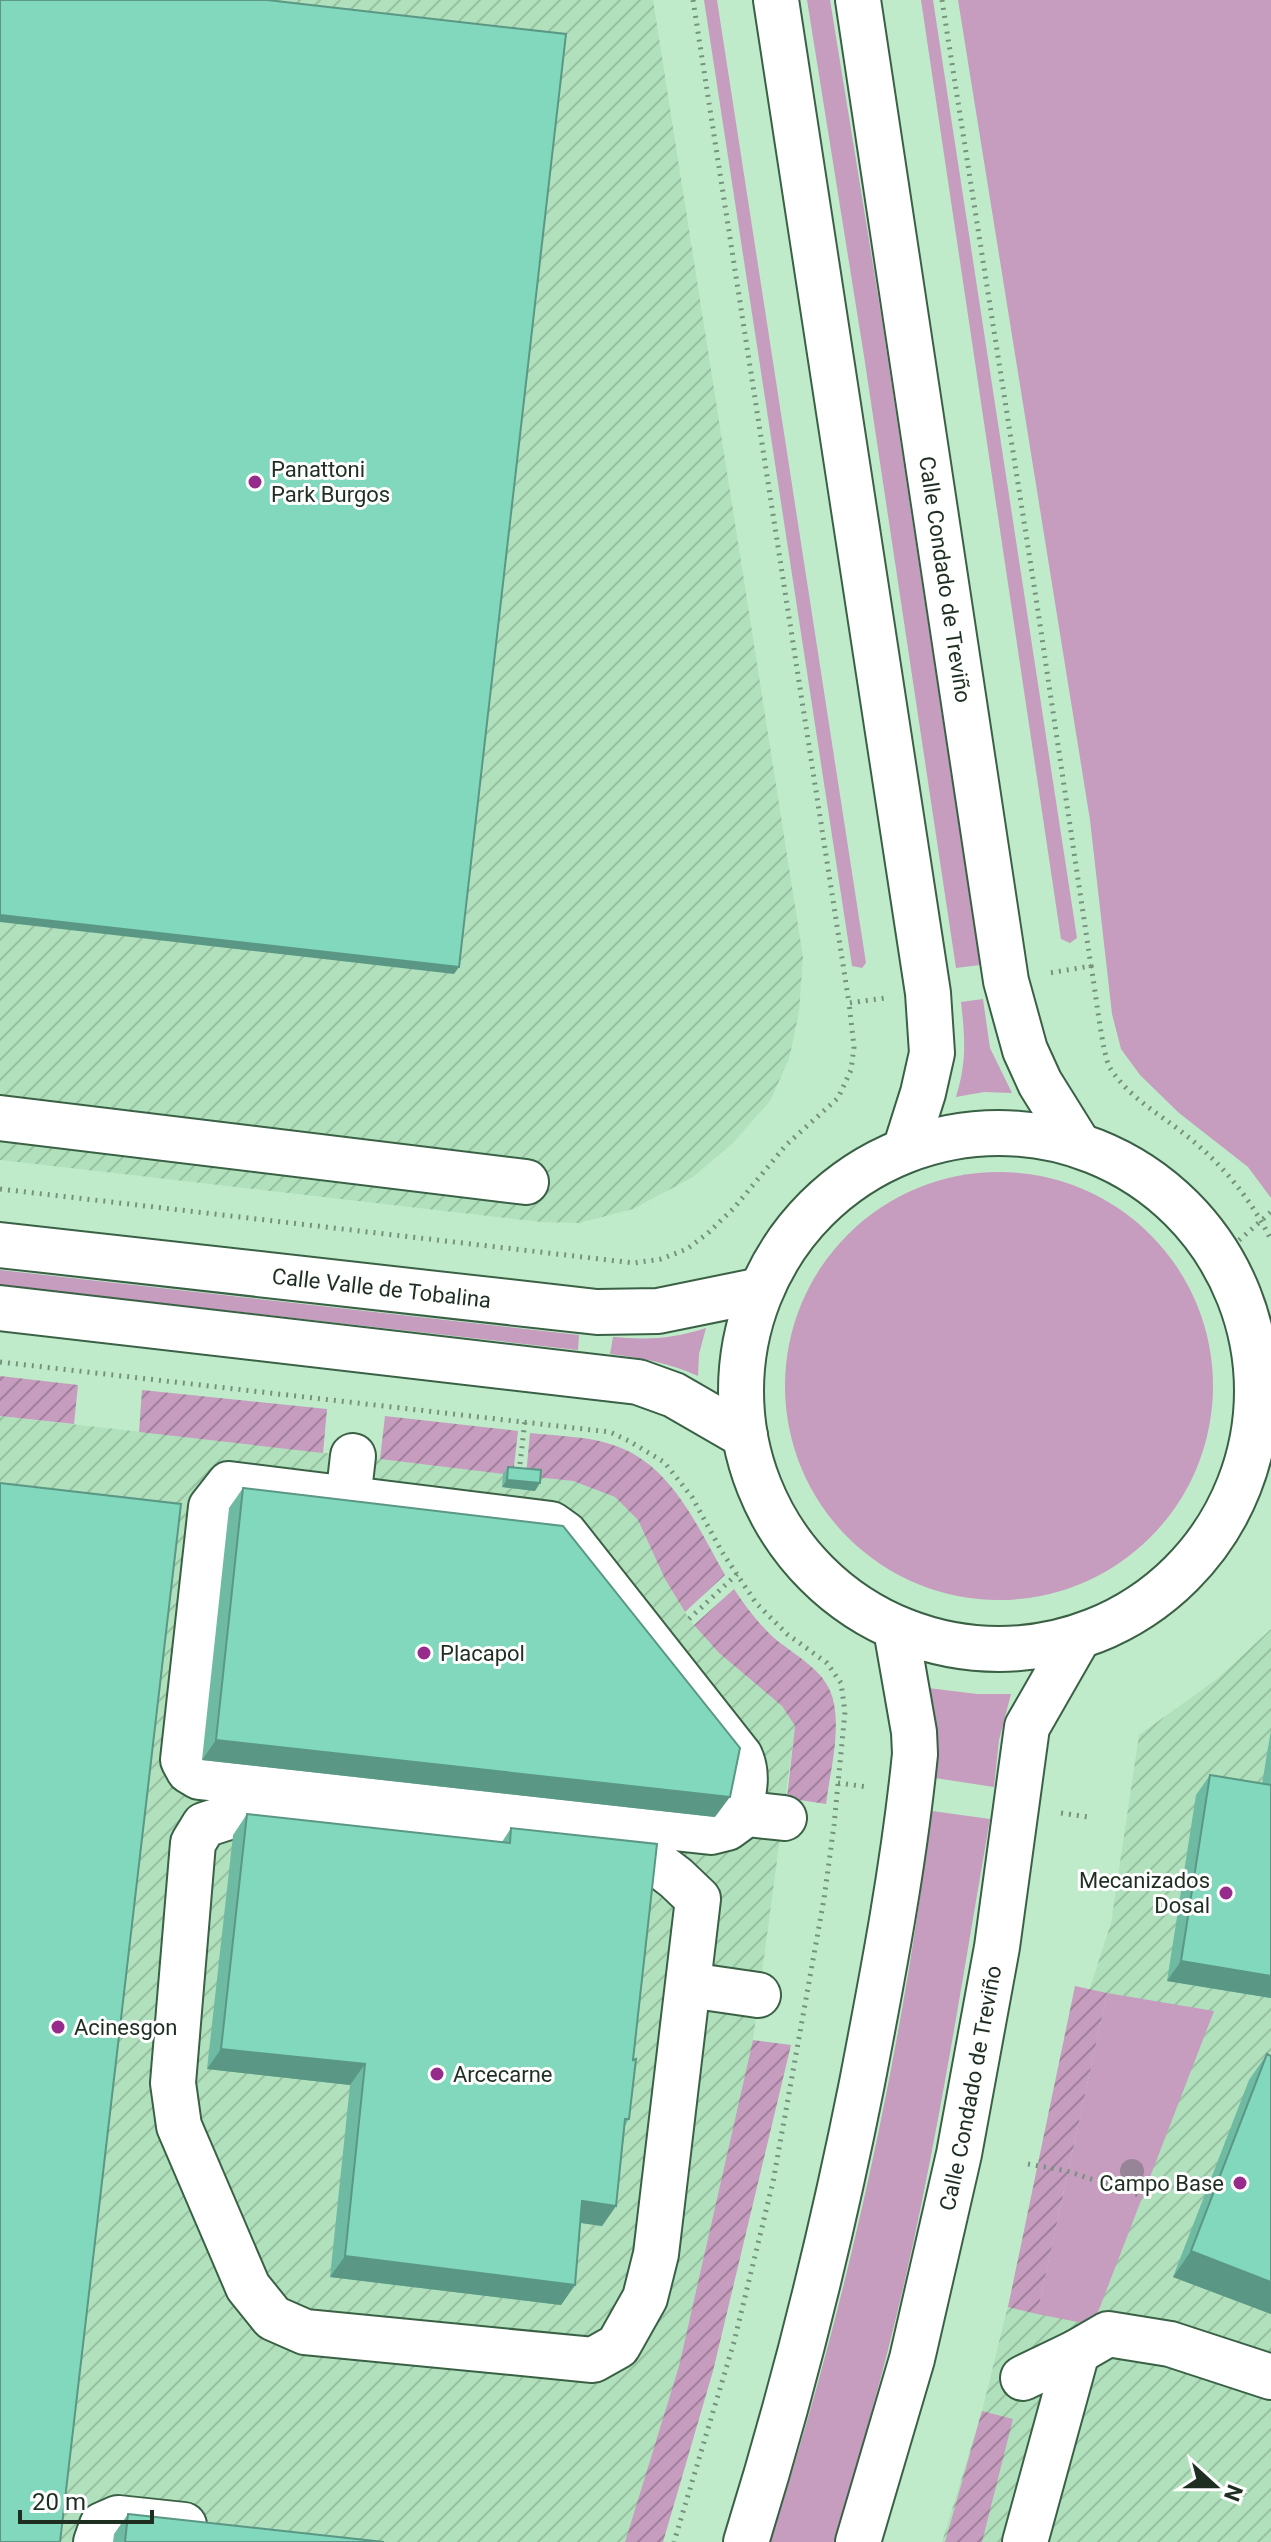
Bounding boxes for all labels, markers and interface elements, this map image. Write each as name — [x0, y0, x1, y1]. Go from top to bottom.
street label: Calle Condado de Treviño — [914, 455, 976, 704]
place label: Panattoni Park Burgos — [271, 457, 390, 507]
marker: Panattoni Park Burgos — [246, 473, 264, 491]
street label: Calle Valle de Tobalina — [271, 1264, 492, 1313]
place label: Placapol — [440, 1641, 525, 1666]
marker: Placapol — [415, 1644, 433, 1662]
place label: Mecanizados Dosal — [1079, 1868, 1210, 1918]
marker: Mecanizados Dosal — [1217, 1884, 1235, 1902]
street label: Calle Condado de Treviño — [934, 1964, 1006, 2213]
place label: Acinesgon — [74, 2015, 177, 2040]
marker: Acinesgon — [49, 2018, 67, 2036]
place label: Arcecarne — [453, 2062, 553, 2087]
marker: Arcecarne — [428, 2065, 446, 2083]
place label: Campo Base — [1099, 2171, 1224, 2196]
marker: Campo Base — [1231, 2174, 1249, 2192]
north arrow — [1175, 2446, 1255, 2526]
scale bar — [20, 2474, 152, 2524]
text: N — [1219, 2481, 1248, 2505]
text: 20 m — [32, 2488, 86, 2516]

